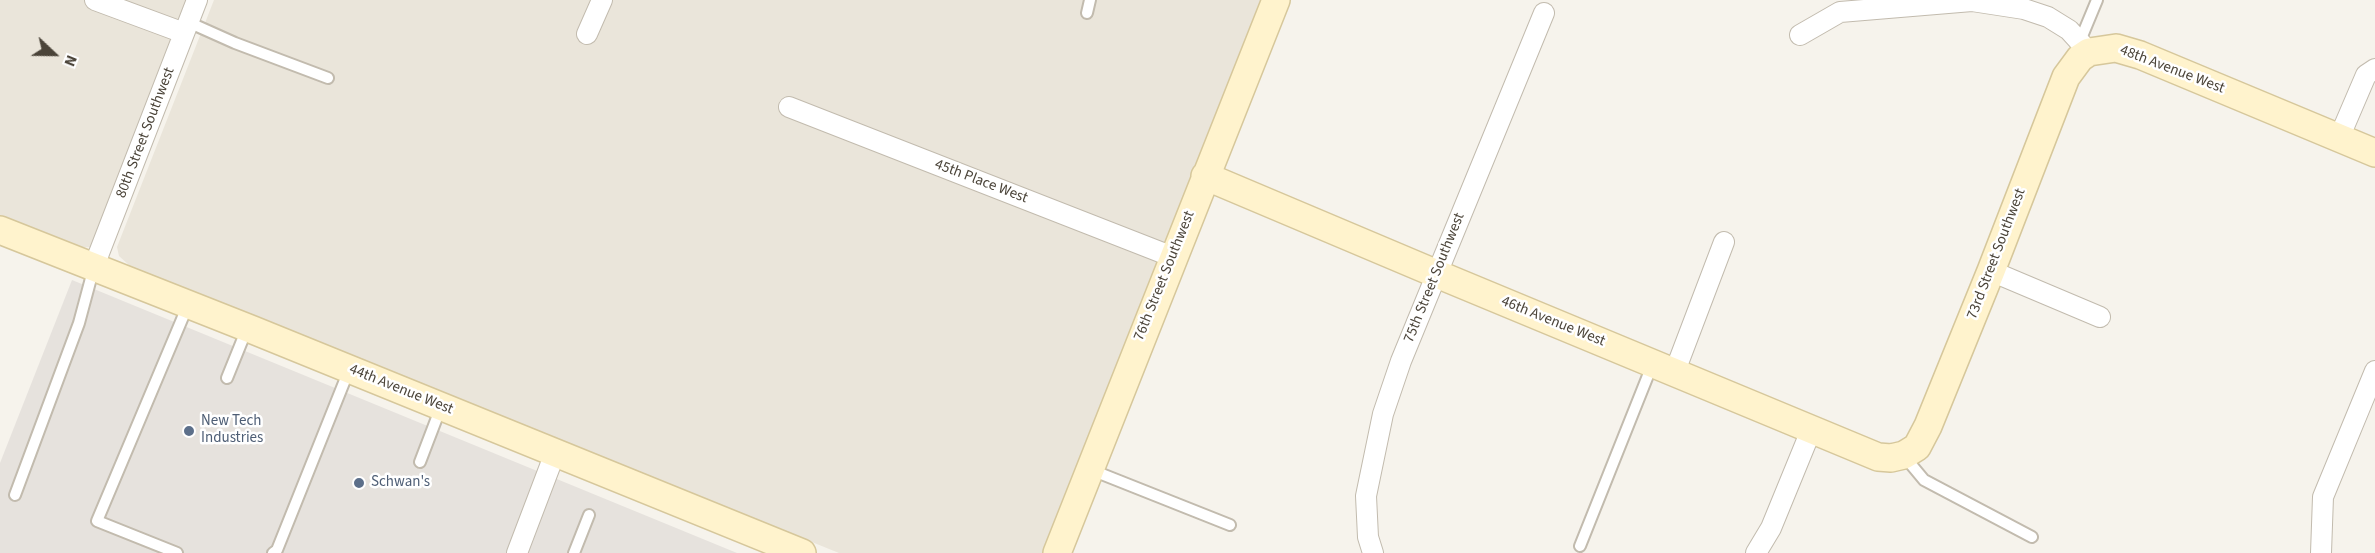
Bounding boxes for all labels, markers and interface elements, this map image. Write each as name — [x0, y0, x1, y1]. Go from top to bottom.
north arrow — [24, 24, 84, 84]
street label: 48th Avenue West — [2117, 42, 2227, 98]
text: N — [59, 52, 83, 70]
street label: 80th Street Southwest — [113, 65, 179, 201]
street label: 45th Place West — [932, 156, 1030, 208]
street label: 73rd Street Southwest — [1964, 186, 2030, 322]
street label: 76th Street Southwest — [1131, 208, 1199, 344]
street label: 75th Street Southwest — [1401, 210, 1469, 346]
street label: 46th Avenue West — [1498, 293, 1608, 351]
street label: 44th Avenue West — [346, 361, 456, 419]
place label: New Tech Industries — [201, 413, 263, 448]
marker: New Tech Industries — [182, 424, 196, 438]
place label: Schwan's — [371, 474, 430, 492]
marker: Schwan's — [352, 476, 366, 490]

